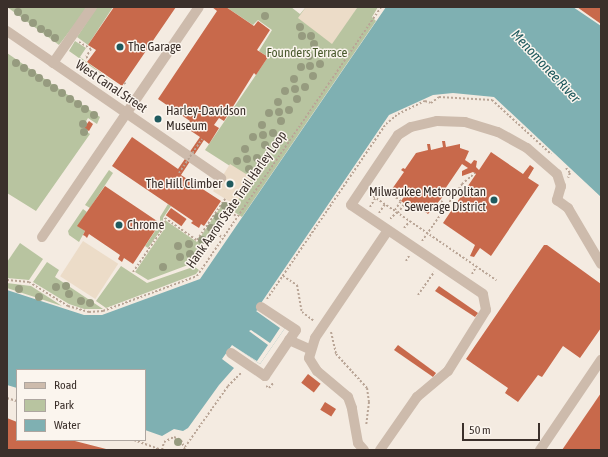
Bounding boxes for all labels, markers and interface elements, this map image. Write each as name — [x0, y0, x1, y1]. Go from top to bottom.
water label: Menomonee River — [508, 26, 584, 106]
place label: The Garage — [128, 39, 181, 55]
marker: The Garage — [115, 42, 125, 52]
park label: Founders Terrace — [267, 45, 347, 61]
street label: West Canal Street — [72, 57, 150, 117]
place label: Harley-Davidson Museum — [166, 104, 246, 135]
marker: Harley-Davidson Museum — [153, 114, 163, 124]
street label: Hank Aaron State Trail Harley Loop — [184, 128, 290, 272]
place label: The Hill Climber — [146, 176, 222, 192]
marker: The Hill Climber — [225, 179, 235, 189]
place label: Milwaukee Metropolitan Sewerage District — [369, 185, 486, 216]
marker: Milwaukee Metropolitan Sewerage District — [489, 195, 499, 205]
place label: Chrome — [127, 217, 164, 233]
marker: Chrome — [114, 220, 124, 230]
legend — [16, 369, 146, 441]
text: Road — [54, 378, 77, 392]
text: Park — [54, 398, 74, 412]
scale bar — [464, 415, 542, 441]
text: Water — [54, 418, 80, 432]
text: 50 m — [469, 423, 491, 437]

